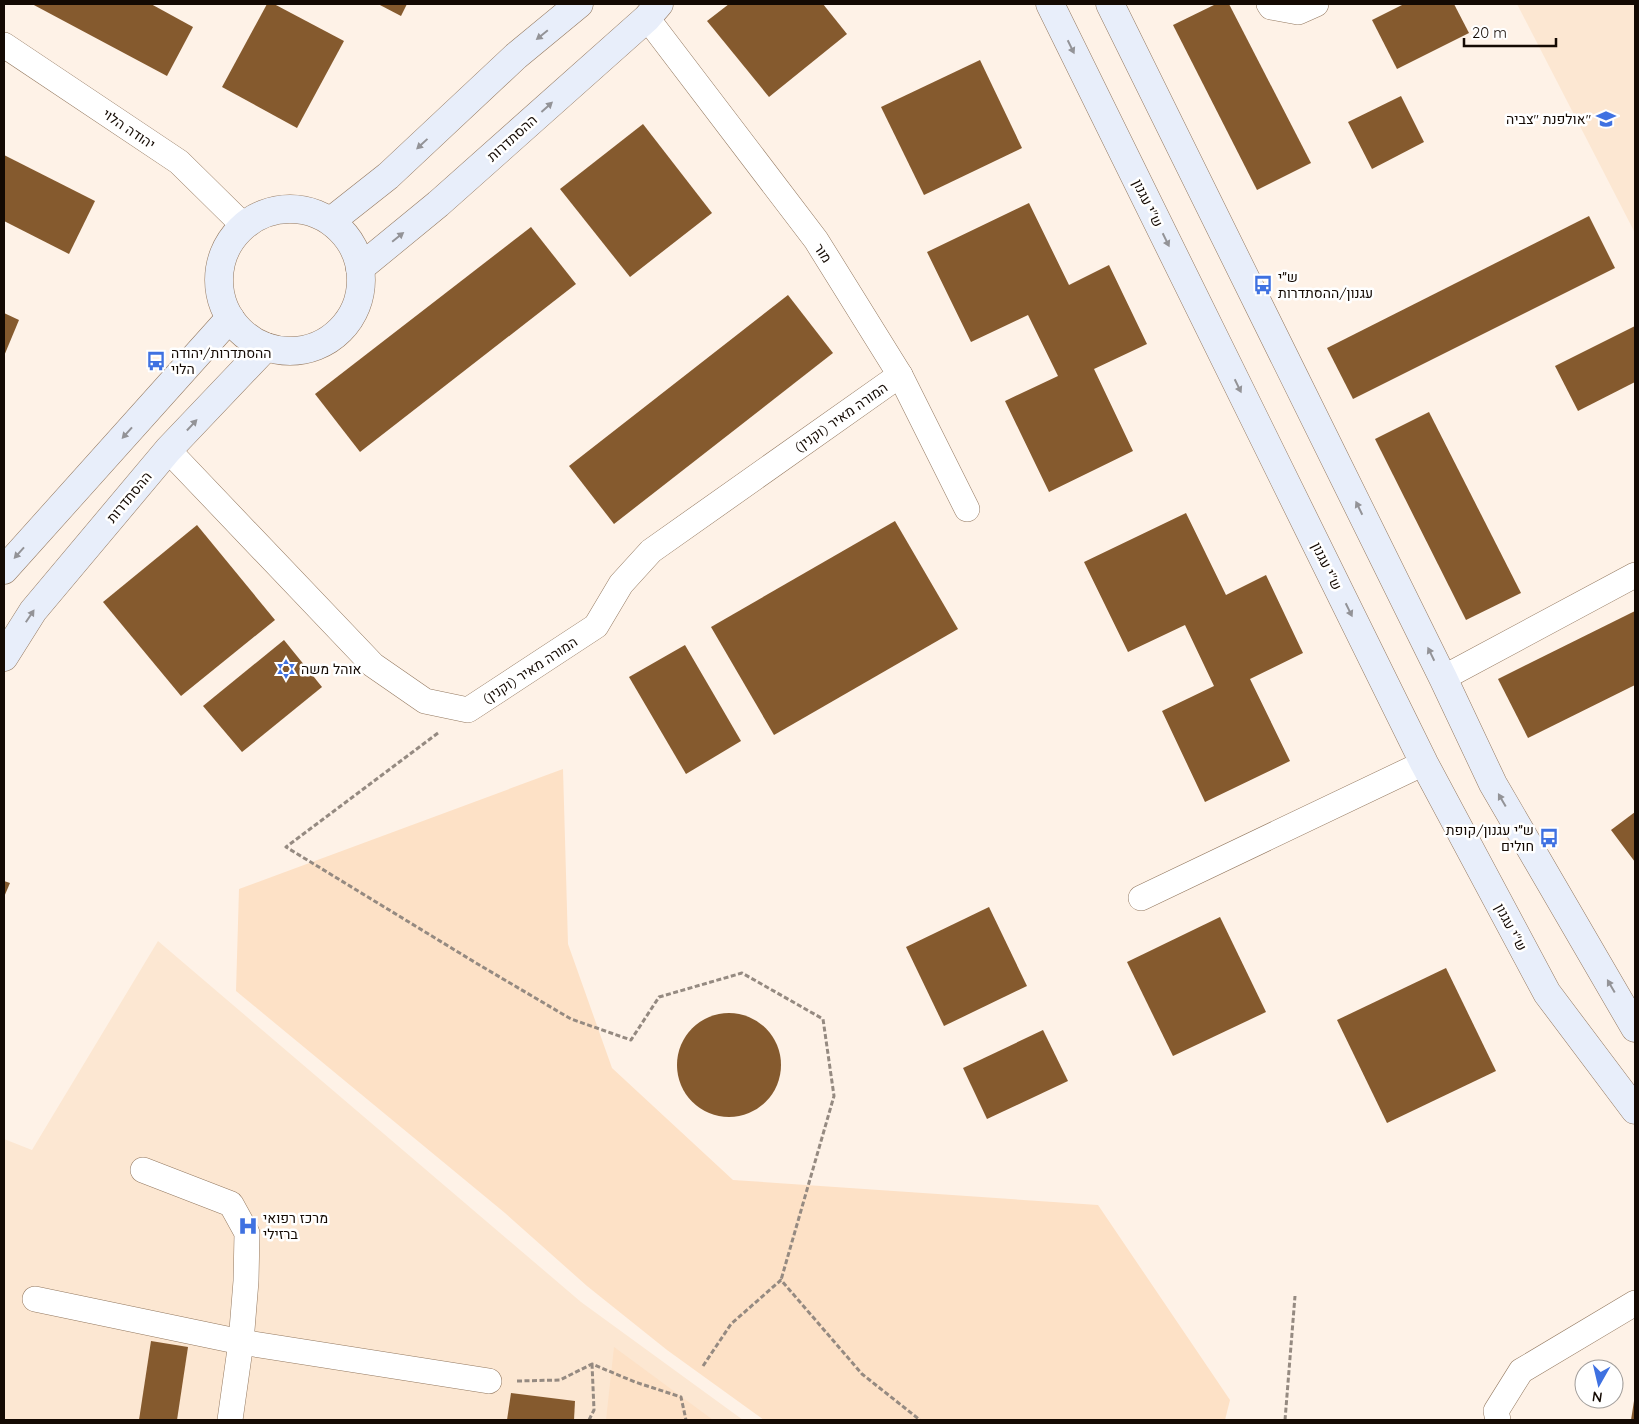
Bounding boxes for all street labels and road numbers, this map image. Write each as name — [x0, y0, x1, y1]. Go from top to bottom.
street label: יהודה הלוי — [99, 105, 159, 153]
street label: ההסתדרות — [483, 111, 541, 165]
street label: ש"י עגנון — [1129, 176, 1167, 230]
street label: מור — [810, 240, 836, 266]
street label: המורה מאיר (וקנין) — [791, 378, 891, 456]
street label: ההסתדרות — [102, 468, 156, 526]
street label: ש"י עגנון — [1308, 539, 1346, 593]
street label: המורה מאיר (וקנין) — [479, 633, 581, 707]
street label: ש"י עגנון — [1491, 900, 1531, 954]

